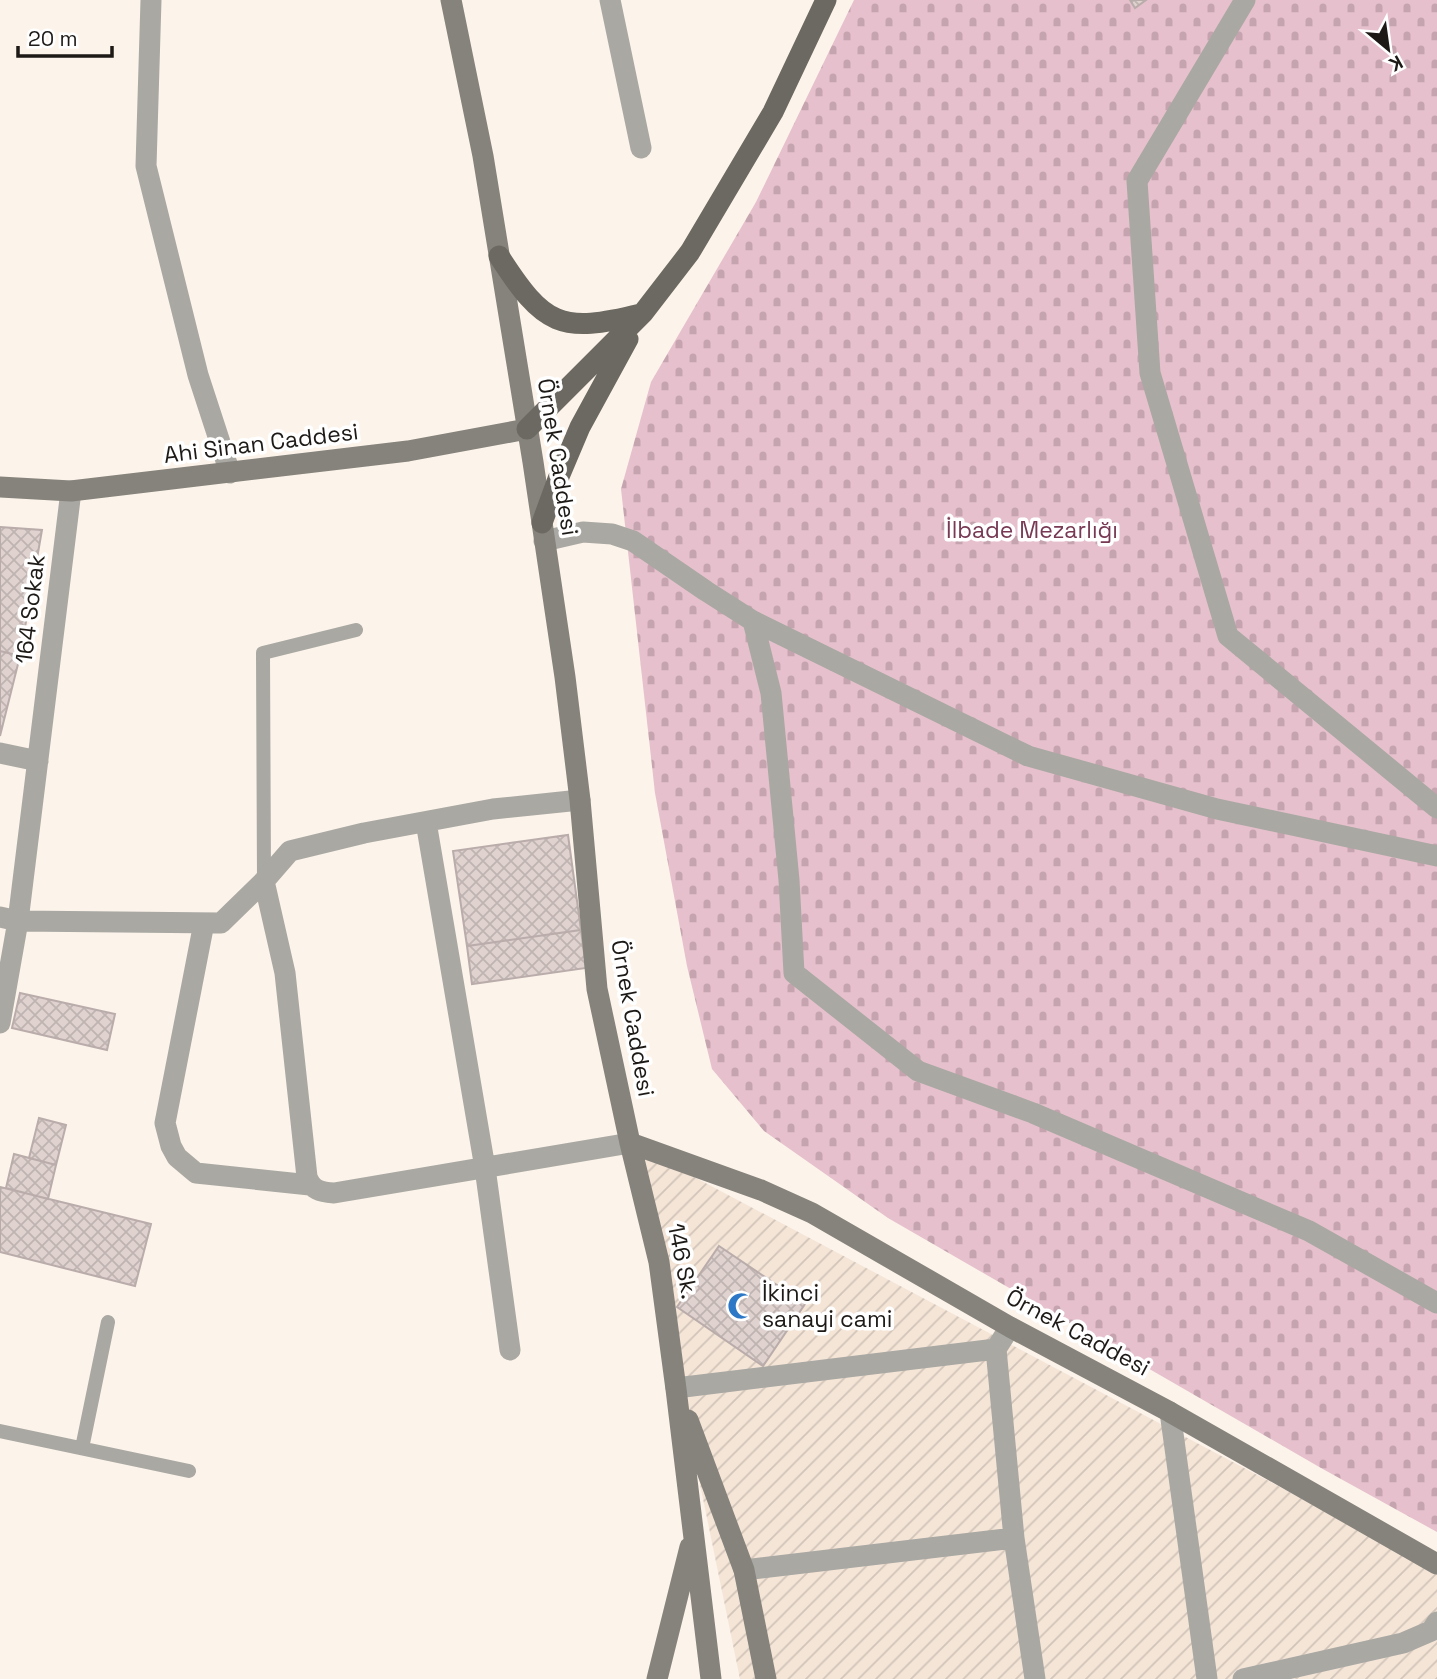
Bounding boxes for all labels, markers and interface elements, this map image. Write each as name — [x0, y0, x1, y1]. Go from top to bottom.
scale bar — [18, 14, 112, 58]
north arrow — [1353, 14, 1423, 84]
text: 20 m — [28, 25, 78, 52]
text: K — [1385, 50, 1407, 77]
street label: Örnek Caddesi — [531, 376, 585, 538]
street label: Ahi Sinan Caddesi — [162, 416, 360, 470]
park label: İlbade Mezarlığı — [946, 515, 1118, 545]
street label: 164 Sokak — [8, 553, 52, 665]
street label: Örnek Caddesi — [604, 937, 662, 1099]
street label: 146 Sk. — [661, 1221, 705, 1301]
place label: İkinci sanayi cami — [762, 1278, 892, 1334]
street label: Örnek Caddesi — [1001, 1281, 1155, 1383]
mosque icon: İkinci sanayi cami — [726, 1291, 756, 1321]

